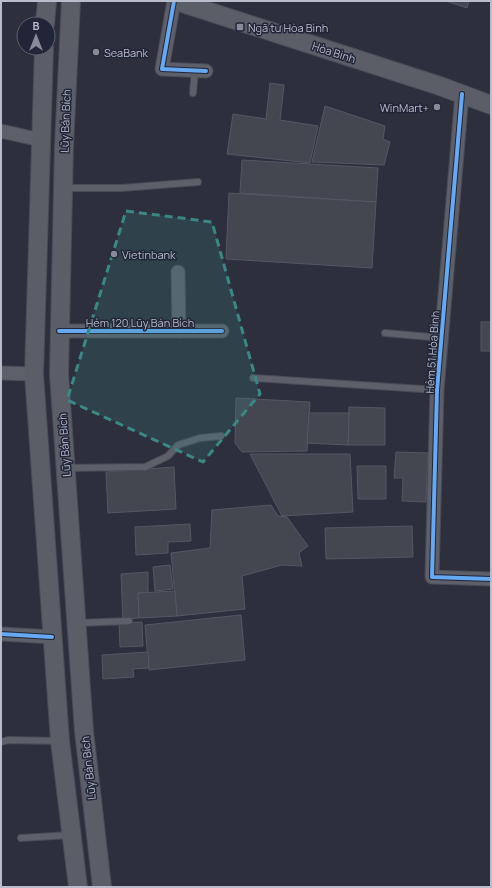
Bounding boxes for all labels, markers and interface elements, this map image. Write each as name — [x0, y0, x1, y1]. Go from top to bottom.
north arrow — [16, 16, 56, 56]
text: B — [33, 18, 40, 33]
place label: Ngã tư Hòa Bình — [248, 20, 328, 35]
marker: Ngã tư Hòa Bình — [235, 22, 245, 32]
street label: Hòa Bình — [310, 38, 358, 66]
place label: SeaBank — [104, 45, 149, 60]
marker: SeaBank — [91, 47, 101, 57]
street label: Lũy Bán Bích — [56, 89, 74, 153]
place label: WinMart+ — [380, 100, 429, 115]
marker: WinMart+ — [432, 102, 442, 112]
place label: Vietinbank — [122, 247, 176, 262]
marker: Vietinbank — [109, 249, 119, 259]
street label: Hẻm 51 Hòa Bình — [422, 310, 442, 394]
street label: Hẻm 120 Lũy Bán Bích — [86, 315, 194, 330]
street label: Lũy Bán Bích — [54, 413, 74, 477]
street label: Lũy Bán Bích — [77, 736, 99, 800]

